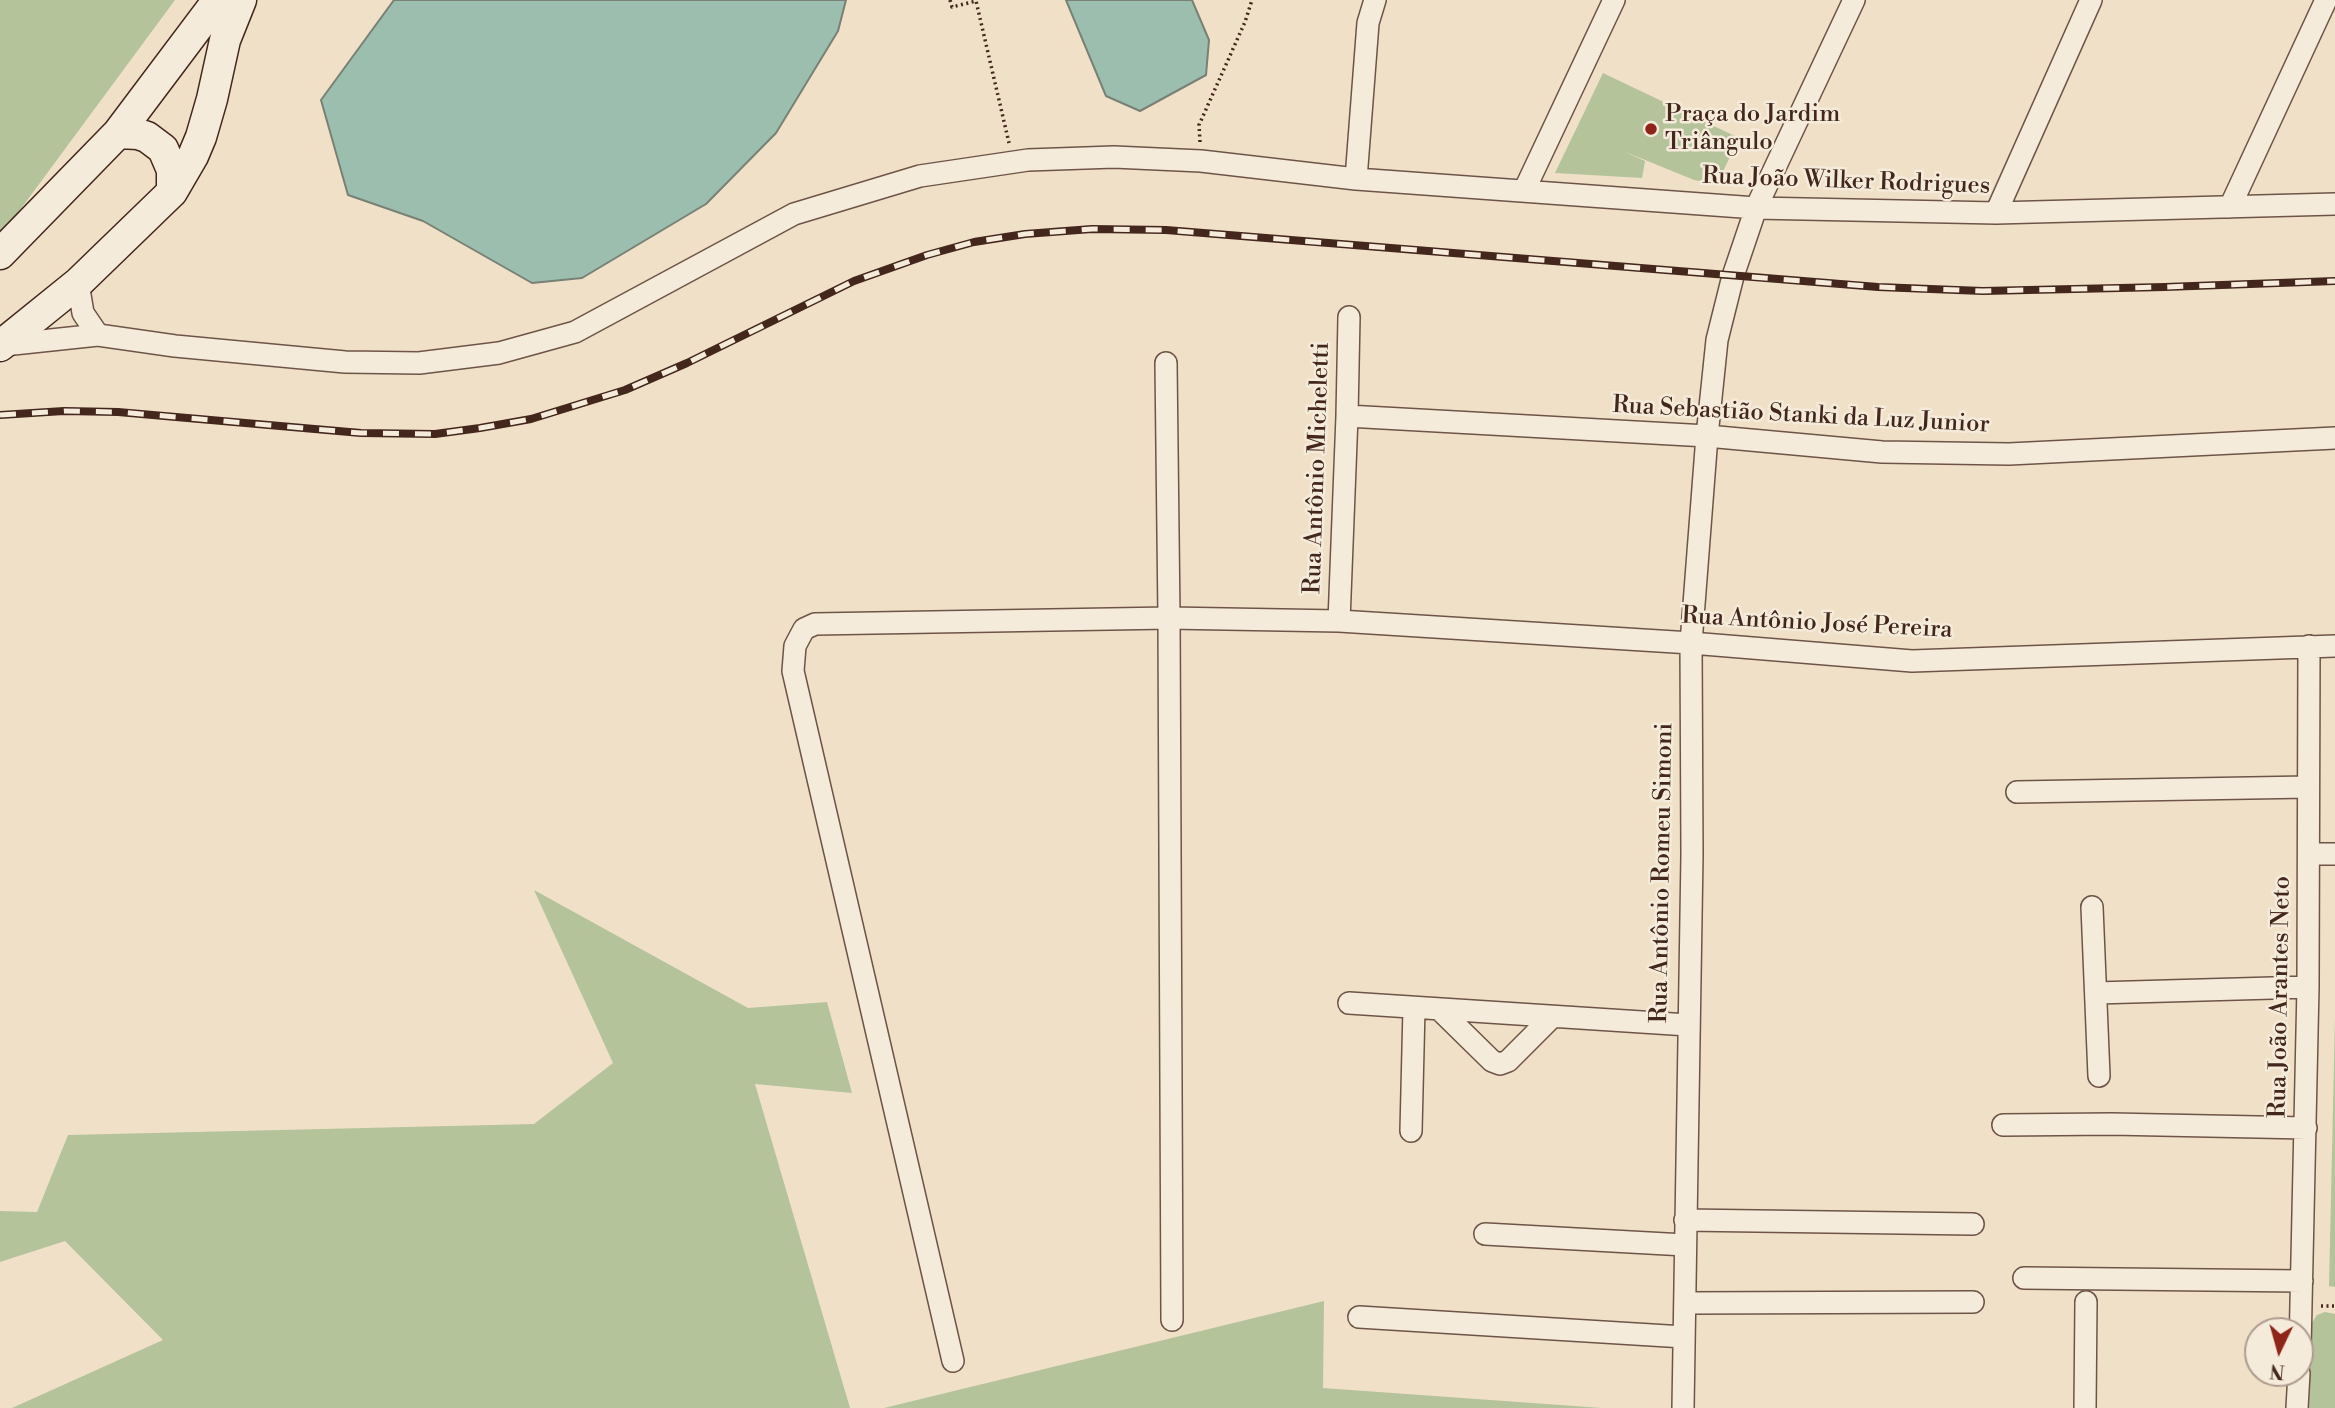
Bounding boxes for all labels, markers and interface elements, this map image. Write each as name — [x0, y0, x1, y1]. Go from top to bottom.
place label: Praça do Jardim Triângulo — [1665, 101, 1840, 157]
marker: Praça do Jardim Triângulo — [1643, 121, 1659, 137]
street label: Rua João Wilker Rodrigues — [1701, 163, 1991, 201]
street label: Rua Antônio Micheletti — [1299, 342, 1337, 594]
street label: Rua Sebastião Stanki da Luz Junior — [1611, 392, 1991, 440]
street label: Rua Antônio José Pereira — [1681, 603, 1953, 645]
street label: Rua Antônio Romeu Simoni — [1646, 722, 1680, 1024]
street label: Rua João Arantes Neto — [2264, 876, 2298, 1118]
north arrow — [2244, 1317, 2314, 1387]
text: N — [2269, 1358, 2286, 1384]

